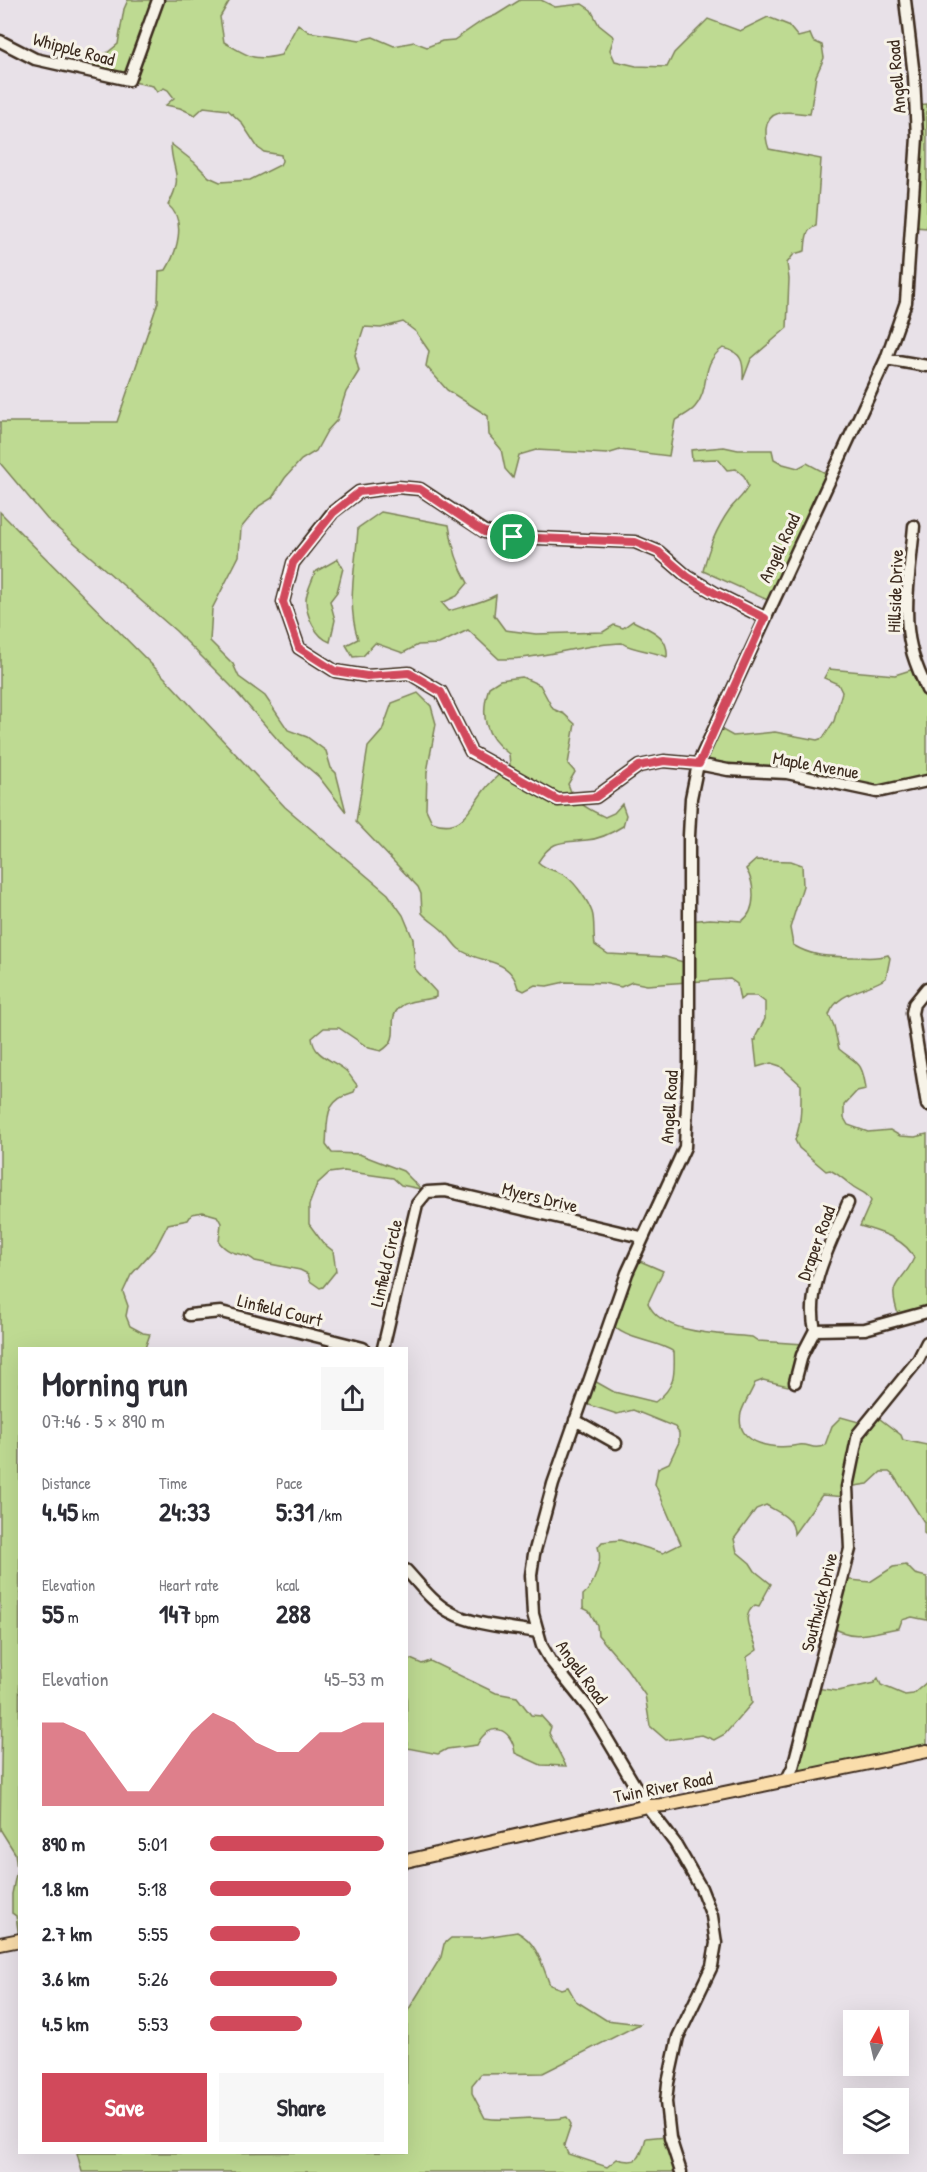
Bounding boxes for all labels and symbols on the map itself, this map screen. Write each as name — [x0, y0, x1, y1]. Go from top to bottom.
street label: Whipple Road — [30, 26, 118, 72]
street label: Angell Road — [880, 39, 912, 115]
street label: Angell Road — [752, 509, 806, 587]
pin — [487, 511, 538, 562]
street label: Hillside Drive — [881, 549, 909, 633]
street label: Maple Avenue — [771, 745, 861, 785]
street label: Angell Road — [654, 1069, 684, 1145]
street label: Myers Drive — [499, 1176, 581, 1218]
street label: Draper Road — [791, 1202, 841, 1284]
street label: Linfield Circle — [364, 1217, 408, 1309]
street label: Linfield Court — [235, 1287, 326, 1333]
street label: Southwick Drive — [795, 1550, 843, 1654]
street label: Angell Road — [550, 1635, 614, 1709]
street label: Twin River Road — [611, 1765, 715, 1809]
north arrow — [843, 2010, 909, 2076]

